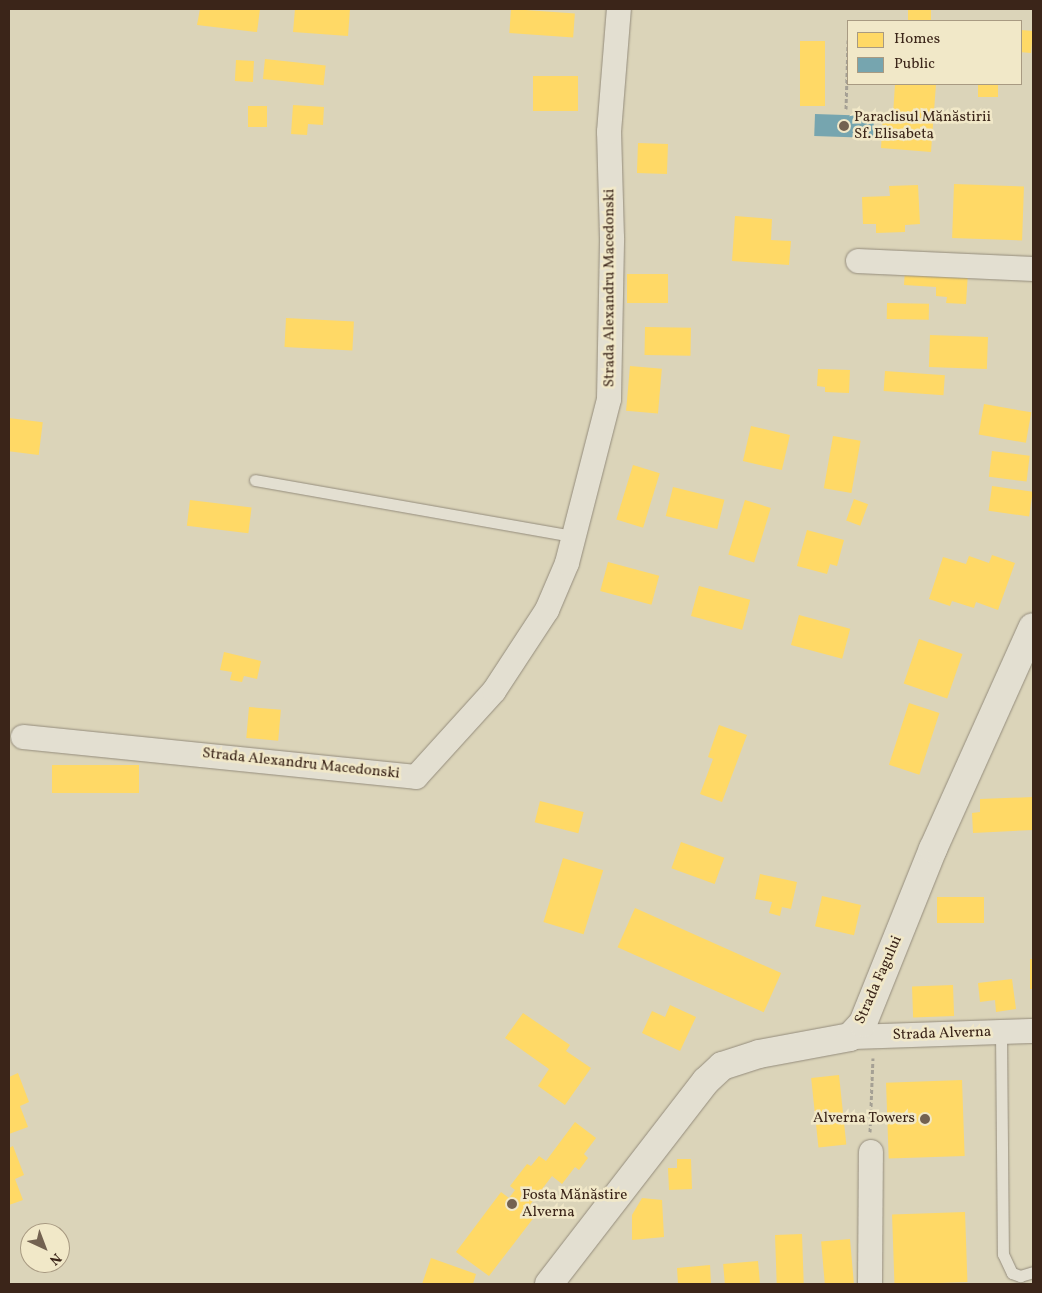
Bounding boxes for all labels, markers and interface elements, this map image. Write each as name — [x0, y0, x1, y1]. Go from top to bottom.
legend — [847, 20, 1022, 85]
text: Homes — [894, 29, 940, 50]
text: Public — [894, 54, 935, 75]
place label: Paraclisul Mănăstirii Sf. Elisabeta — [854, 108, 991, 143]
marker: Paraclisul Mănăstirii Sf. Elisabeta — [838, 120, 850, 132]
street label: Strada Alexandru Macedonski — [601, 189, 619, 387]
street label: Strada Alexandru Macedonski — [201, 745, 401, 783]
street label: Strada Fagului — [851, 933, 907, 1027]
street label: Strada Alverna — [892, 1023, 992, 1045]
place label: Alverna Towers — [813, 1110, 915, 1128]
marker: Alverna Towers — [919, 1113, 931, 1125]
place label: Fosta Mănăstire Alverna — [522, 1186, 627, 1221]
marker: Fosta Mănăstire Alverna — [506, 1198, 518, 1210]
north arrow — [20, 1223, 70, 1273]
text: N — [45, 1248, 65, 1269]

